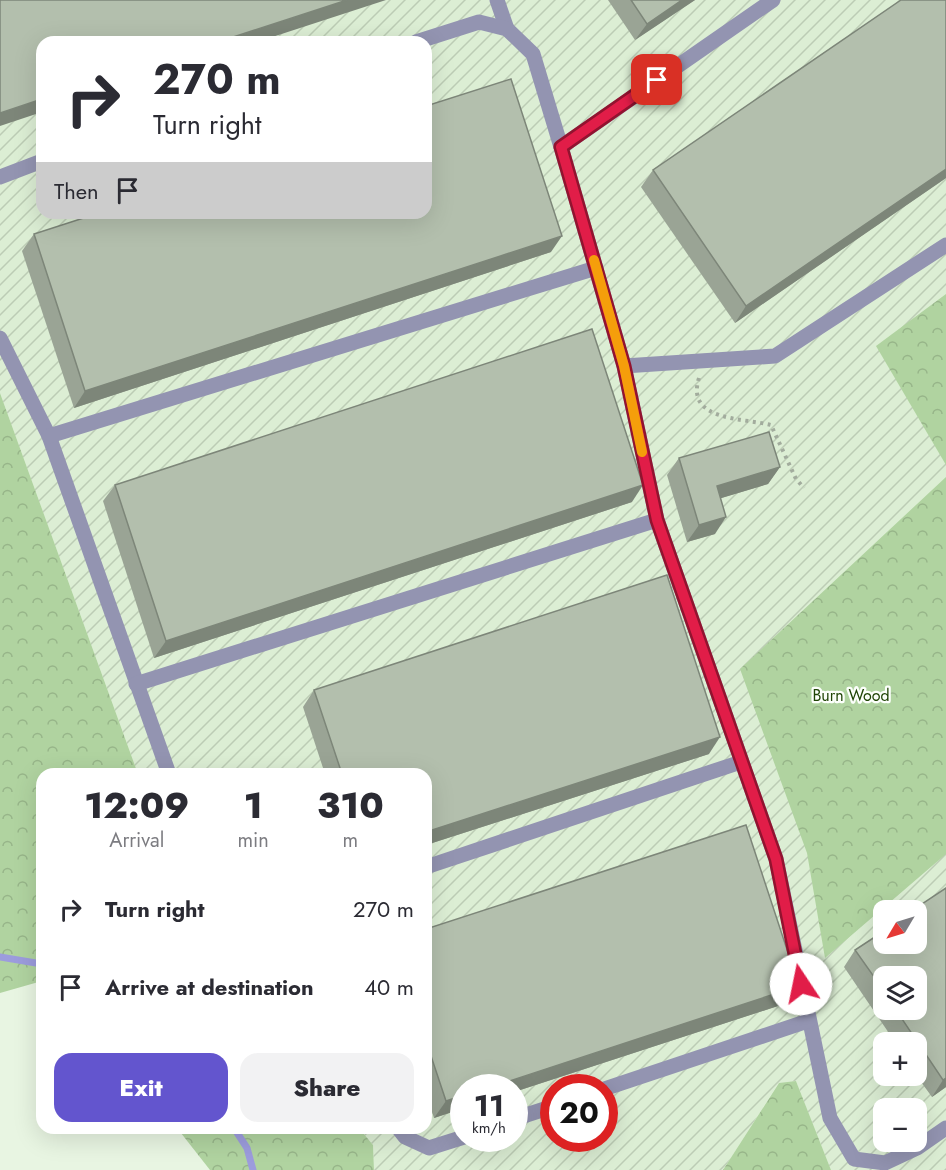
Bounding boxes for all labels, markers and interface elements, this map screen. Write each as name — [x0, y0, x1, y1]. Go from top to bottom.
text: 270 m — [153, 49, 281, 110]
pin — [631, 54, 682, 105]
icon: right — [54, 60, 132, 138]
icon: arrive — [640, 63, 673, 96]
text: Turn right — [153, 105, 261, 144]
icon: arrive — [111, 174, 144, 207]
text: Then — [54, 175, 99, 207]
park label: Burn Wood — [812, 684, 890, 707]
text: 12:09 — [84, 779, 189, 831]
text: 1 — [244, 779, 263, 831]
text: 310 — [317, 779, 384, 831]
text: Arrival — [109, 826, 164, 855]
text: min — [238, 826, 269, 855]
text: m — [343, 826, 358, 855]
icon: right — [54, 893, 87, 926]
text: Turn right — [105, 893, 205, 925]
text: 270 m — [353, 893, 414, 925]
north arrow — [873, 900, 927, 954]
map controls — [873, 900, 927, 1152]
position arrow — [769, 952, 833, 1016]
button: layers — [873, 966, 927, 1020]
icon: arrive — [54, 971, 87, 1004]
text: Arrive at destination — [105, 971, 314, 1003]
text: 40 m — [364, 971, 414, 1003]
button: + — [873, 1032, 927, 1086]
button: Exit — [54, 1053, 228, 1122]
button: Share — [240, 1053, 414, 1122]
speed limit sign: 20 — [540, 1074, 618, 1152]
text: 11 — [474, 1084, 504, 1127]
button: − — [873, 1098, 927, 1152]
text: km/h — [472, 1117, 506, 1139]

